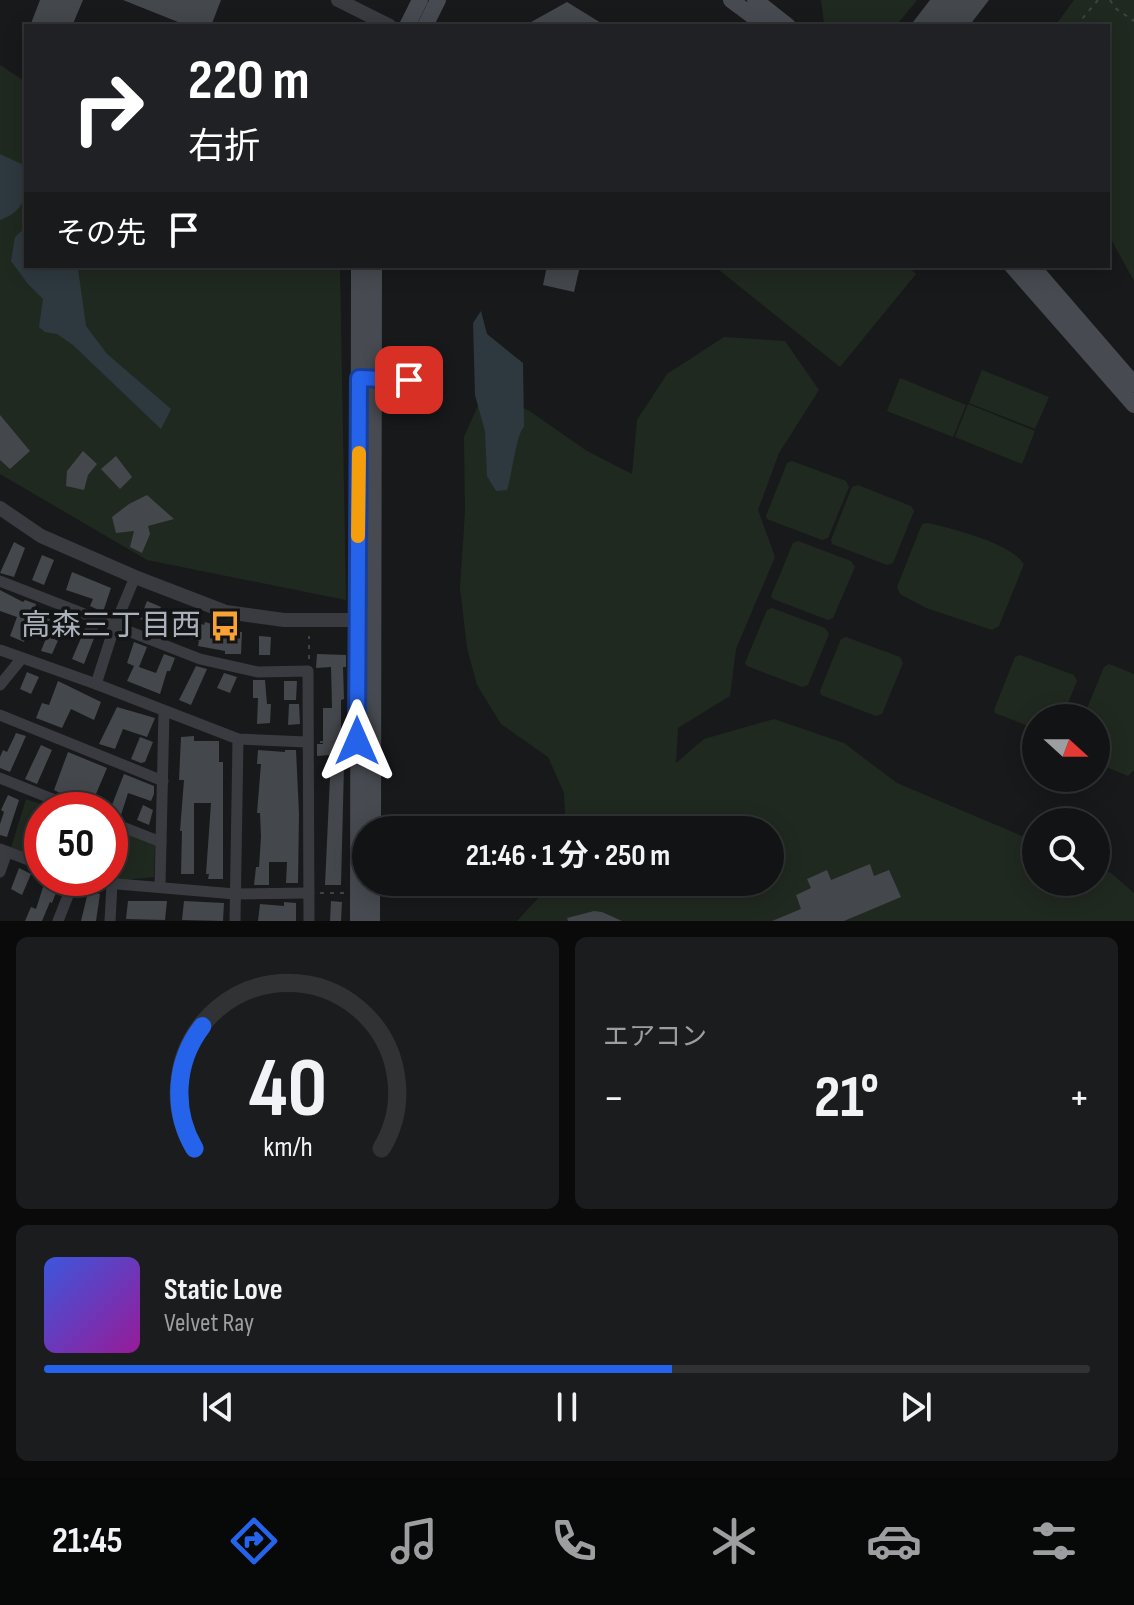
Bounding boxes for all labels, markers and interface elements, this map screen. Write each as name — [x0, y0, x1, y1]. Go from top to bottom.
text: 220 m — [188, 48, 310, 115]
icon: right — [56, 56, 160, 160]
text: 右折 — [188, 126, 260, 169]
icon: arrive — [162, 208, 206, 252]
text: その先 — [56, 216, 146, 252]
pin — [375, 346, 443, 414]
icon: arrive — [387, 358, 431, 402]
place label: 高森三丁目西 — [21, 608, 201, 644]
bus stop icon: 高森三丁目西 — [208, 609, 242, 643]
position arrow — [315, 699, 399, 783]
north arrow — [1022, 704, 1110, 792]
map controls — [1022, 704, 1110, 896]
speed limit sign: 50 — [24, 792, 128, 896]
button: search — [1022, 808, 1110, 896]
text: 21:46 · 1 分 · 250 m — [466, 838, 670, 874]
text: エアコン — [603, 1022, 707, 1053]
text: 40 — [248, 1040, 327, 1140]
text: 21° — [814, 1062, 879, 1134]
text: − — [603, 1072, 625, 1125]
text: + — [1068, 1072, 1090, 1125]
text: km/h — [263, 1130, 312, 1165]
text: Static Love — [164, 1272, 283, 1308]
text: Velvet Ray — [164, 1308, 254, 1339]
icon: previous — [196, 1385, 240, 1429]
icon: pause — [545, 1385, 589, 1429]
icon: next — [894, 1385, 938, 1429]
icon: directions — [226, 1513, 282, 1569]
icon: music — [386, 1513, 442, 1569]
icon: phone — [546, 1513, 602, 1569]
icon: climate — [706, 1513, 762, 1569]
icon: car — [866, 1513, 922, 1569]
icon: filters — [1026, 1513, 1082, 1569]
text: 21:45 — [52, 1520, 123, 1563]

